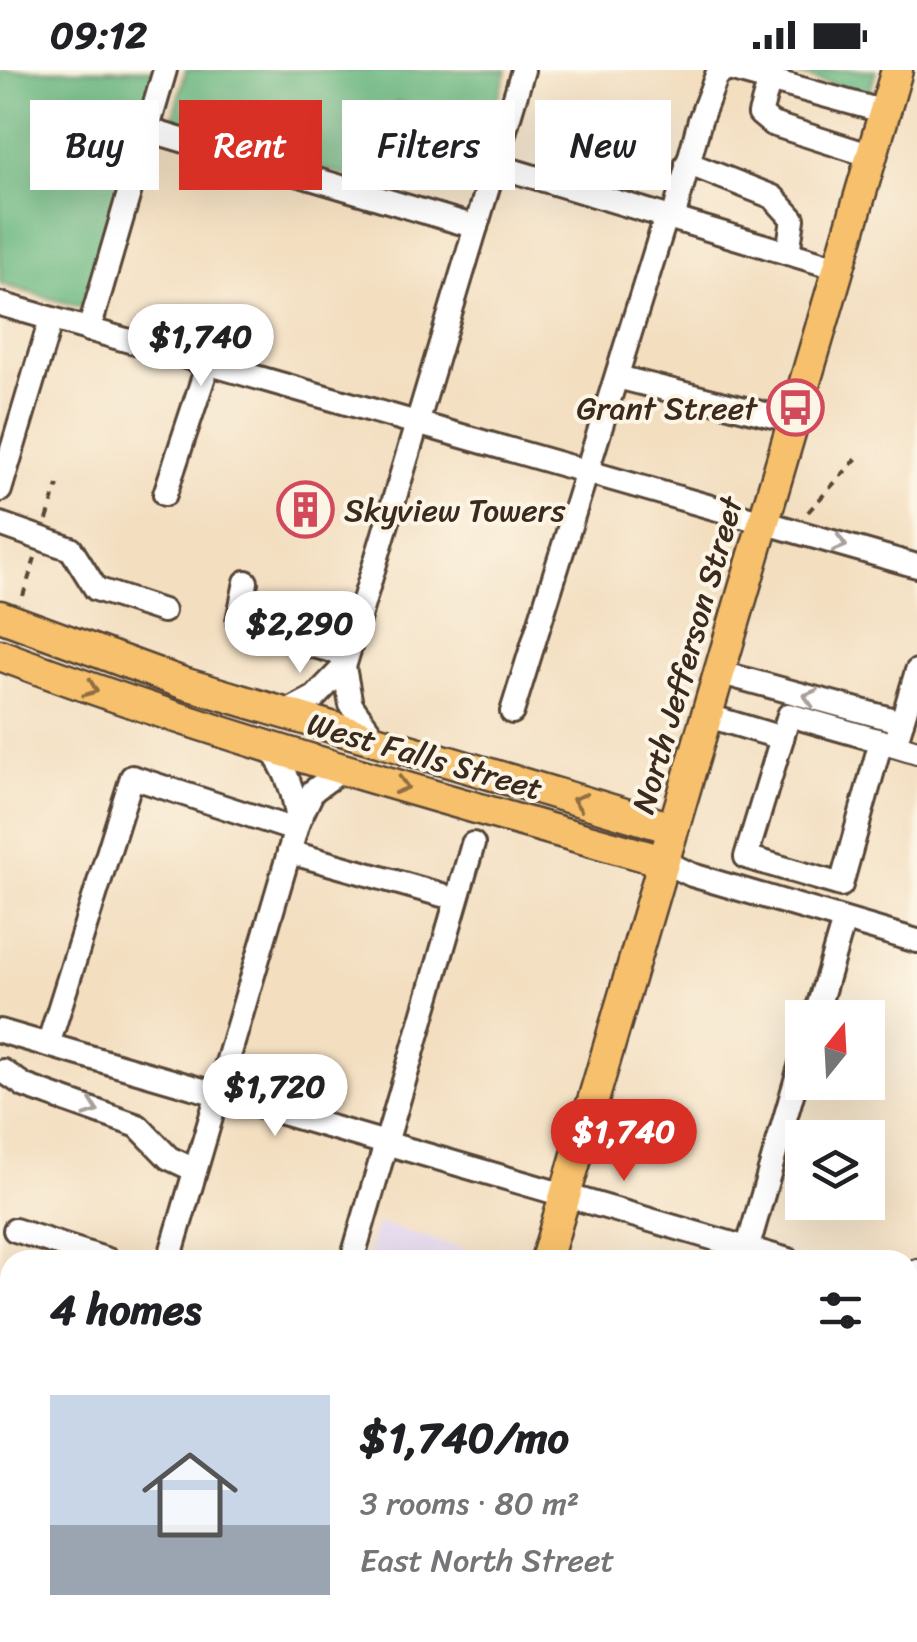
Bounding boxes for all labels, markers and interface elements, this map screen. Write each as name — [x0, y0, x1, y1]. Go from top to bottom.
text: 09:12 — [50, 2, 147, 69]
chip: Buy — [30, 100, 159, 190]
chip: Rent — [179, 100, 322, 190]
chip: Filters — [342, 100, 515, 190]
chip: New — [535, 100, 671, 190]
pin: $1,740 — [120, 304, 282, 389]
text: $1,740 — [150, 308, 252, 365]
bus stop icon: Grant Street — [766, 378, 826, 438]
place label: Grant Street — [576, 380, 758, 437]
building icon: Skyview Towers — [275, 480, 335, 540]
place label: Skyview Towers — [344, 482, 566, 539]
street label: North Jefferson Street — [615, 489, 760, 820]
one-way arrow — [830, 532, 847, 553]
pin: $2,290 — [219, 591, 381, 676]
text: $2,290 — [247, 595, 353, 652]
one-way arrow — [82, 678, 99, 698]
one-way arrow — [802, 688, 819, 709]
street label: West Falls Street — [300, 696, 549, 817]
one-way arrow — [392, 774, 409, 795]
one-way arrow — [571, 792, 588, 813]
north arrow — [785, 1000, 885, 1100]
map controls — [785, 1000, 885, 1220]
pin: $1,720 — [194, 1054, 356, 1139]
text: $1,720 — [225, 1058, 325, 1115]
one-way arrow — [82, 1097, 99, 1117]
pin: $1,740 — [543, 1099, 705, 1184]
text: $1,740 — [573, 1103, 675, 1160]
button: layers — [785, 1120, 885, 1220]
text: 4 homes — [50, 1273, 202, 1347]
icon: filters — [813, 1283, 868, 1338]
text: $1,740/mo — [360, 1401, 569, 1475]
icon: home — [130, 1435, 250, 1555]
text: 3 rooms · 80 m² — [360, 1475, 579, 1532]
text: East North Street — [360, 1532, 614, 1589]

